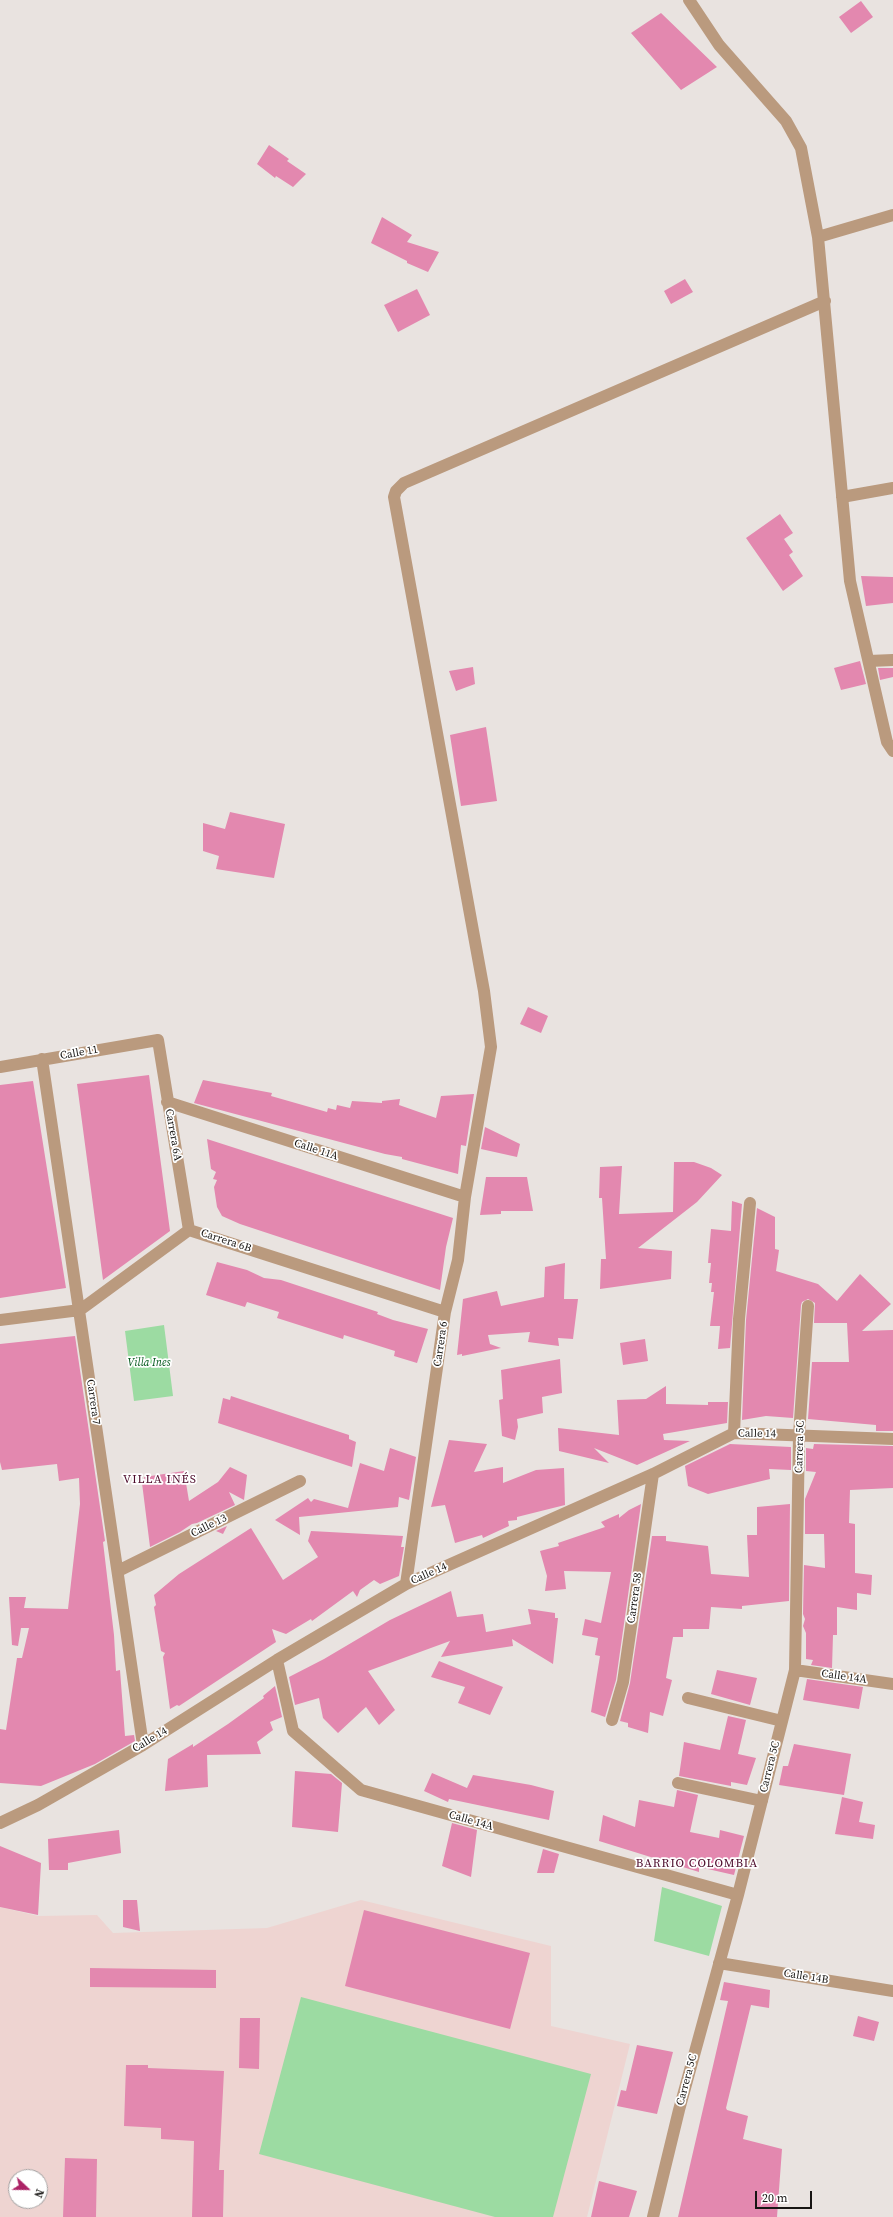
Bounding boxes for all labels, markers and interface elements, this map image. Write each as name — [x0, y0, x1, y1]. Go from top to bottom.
street label: Calle 11 — [59, 1043, 99, 1063]
street label: Carrera 6A — [162, 1108, 184, 1162]
street label: Calle 11A — [292, 1137, 340, 1163]
street label: Carrera 6B — [199, 1227, 253, 1255]
street label: Carrera 6 — [431, 1321, 451, 1367]
park label: Villa Ines — [128, 1356, 170, 1370]
street label: Carrera 7 — [83, 1379, 103, 1425]
street label: Carrera 5C — [792, 1421, 808, 1473]
street label: Calle 14 — [738, 1427, 776, 1441]
district label: VILLA INÉS — [123, 1473, 197, 1487]
street label: Calle 13 — [189, 1512, 229, 1540]
street label: Calle 14 — [409, 1560, 449, 1588]
street label: Carrera 58 — [625, 1572, 645, 1624]
street label: Calle 14A — [821, 1667, 867, 1687]
street label: Calle 14 — [130, 1724, 170, 1756]
street label: Carrera 5C — [757, 1740, 783, 1794]
street label: Calle 14A — [447, 1808, 495, 1834]
district label: BARRIO COLOMBIA — [636, 1857, 758, 1871]
street label: Calle 14B — [783, 1967, 829, 1987]
street label: Carrera 5C — [674, 2053, 700, 2107]
north arrow — [8, 2169, 48, 2209]
scale bar — [757, 2183, 814, 2209]
text: N — [30, 2187, 47, 2200]
text: 20 m — [762, 2190, 788, 2206]

